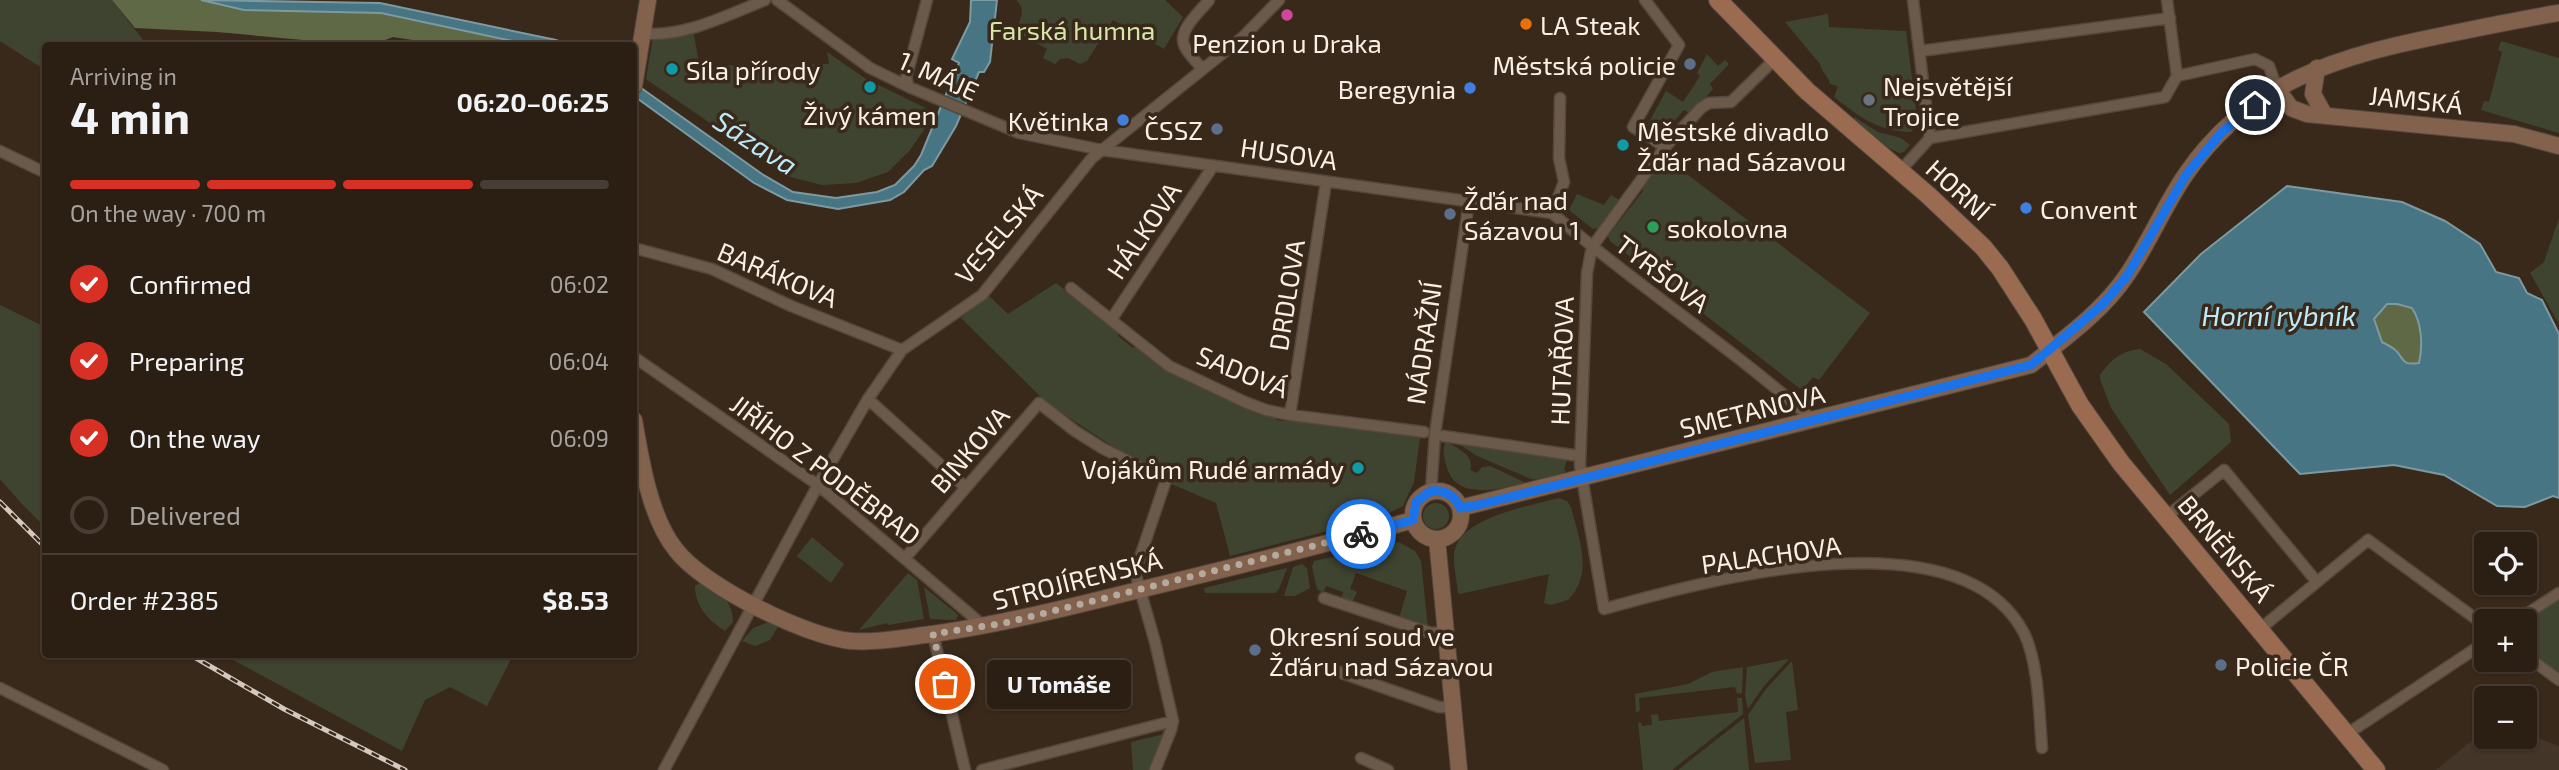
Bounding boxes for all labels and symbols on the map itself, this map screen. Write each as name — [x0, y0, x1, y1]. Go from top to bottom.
marker: Penzion u Draka — [1279, 7, 1295, 23]
place label: LA Steak — [1540, 9, 1641, 40]
park label: Farská humna — [989, 14, 1155, 45]
marker: LA Steak — [1518, 16, 1534, 32]
place label: Penzion u Draka — [1192, 27, 1382, 58]
street label: 1. MÁJE — [894, 44, 984, 106]
place label: Městská policie — [1492, 49, 1676, 80]
place label: Síla přírody — [686, 54, 821, 85]
marker: Městská policie — [1682, 56, 1698, 72]
marker: Síla přírody — [664, 61, 680, 77]
place label: Nejsvětější Trojice — [1883, 70, 2014, 131]
place label: Beregynia — [1338, 73, 1456, 104]
pin — [2225, 75, 2285, 135]
marker: Živý kámen — [862, 79, 878, 95]
street label: JAMSKÁ — [2368, 79, 2464, 119]
marker: Beregynia — [1462, 80, 1478, 96]
marker: Nejsvětější Trojice — [1861, 92, 1877, 108]
place label: Živý kámen — [803, 99, 937, 130]
water label: Sázava — [708, 102, 804, 182]
place label: Květinka — [1008, 105, 1109, 136]
marker: Květinka — [1115, 112, 1131, 128]
place label: ČSSZ — [1144, 114, 1203, 145]
place label: Městské divadlo Žďár nad Sázavou — [1637, 115, 1846, 176]
marker: ČSSZ — [1209, 121, 1225, 137]
street label: HUSOVA — [1239, 131, 1339, 175]
marker: Městské divadlo Žďár nad Sázavou — [1615, 137, 1631, 153]
street label: HORNÍ — [1920, 152, 1998, 227]
street label: HÁLKOVA — [1099, 176, 1187, 284]
street label: VESELSKÁ — [948, 178, 1048, 290]
place label: Žďár nad Sázavou 1 — [1464, 184, 1580, 245]
place label: Convent — [2040, 193, 2137, 224]
marker: Convent — [2018, 200, 2034, 216]
marker: Žďár nad Sázavou 1 — [1442, 206, 1458, 222]
place label: sokolovna — [1667, 212, 1788, 243]
marker: sokolovna — [1645, 219, 1661, 235]
street label: TYRŠOVA — [1610, 228, 1716, 318]
street label: BARÁKOVA — [713, 235, 843, 313]
street label: DRDLOVA — [1262, 237, 1310, 353]
street label: NÁDRAŽNÍ — [1399, 278, 1447, 406]
street label: HUTAŘOVA — [1543, 296, 1579, 426]
water label: Horní rybník — [2202, 298, 2356, 332]
street label: SADOVÁ — [1193, 339, 1293, 403]
street label: SMETANOVA — [1676, 377, 1828, 443]
street label: JIŘÍHO Z PODĚBRAD — [725, 387, 927, 551]
street label: BINKOVA — [923, 399, 1015, 499]
place label: Vojákům Rudé armády — [1081, 453, 1344, 484]
marker: Vojákům Rudé armády — [1350, 460, 1366, 476]
street label: BRNĚNSKÁ — [2172, 488, 2280, 608]
courier — [1326, 499, 1396, 569]
street label: PALACHOVA — [1699, 529, 1843, 579]
street label: STROJÍRENSKÁ — [989, 543, 1165, 615]
place label: Okresní soud ve Žďáru nad Sázavou — [1269, 620, 1494, 681]
marker: Okresní soud ve Žďáru nad Sázavou — [1247, 642, 1263, 658]
place label: Policie ČR — [2235, 650, 2349, 681]
pin — [915, 654, 975, 714]
marker: Policie ČR — [2213, 657, 2229, 673]
callout: U Tomáše — [987, 660, 1130, 708]

